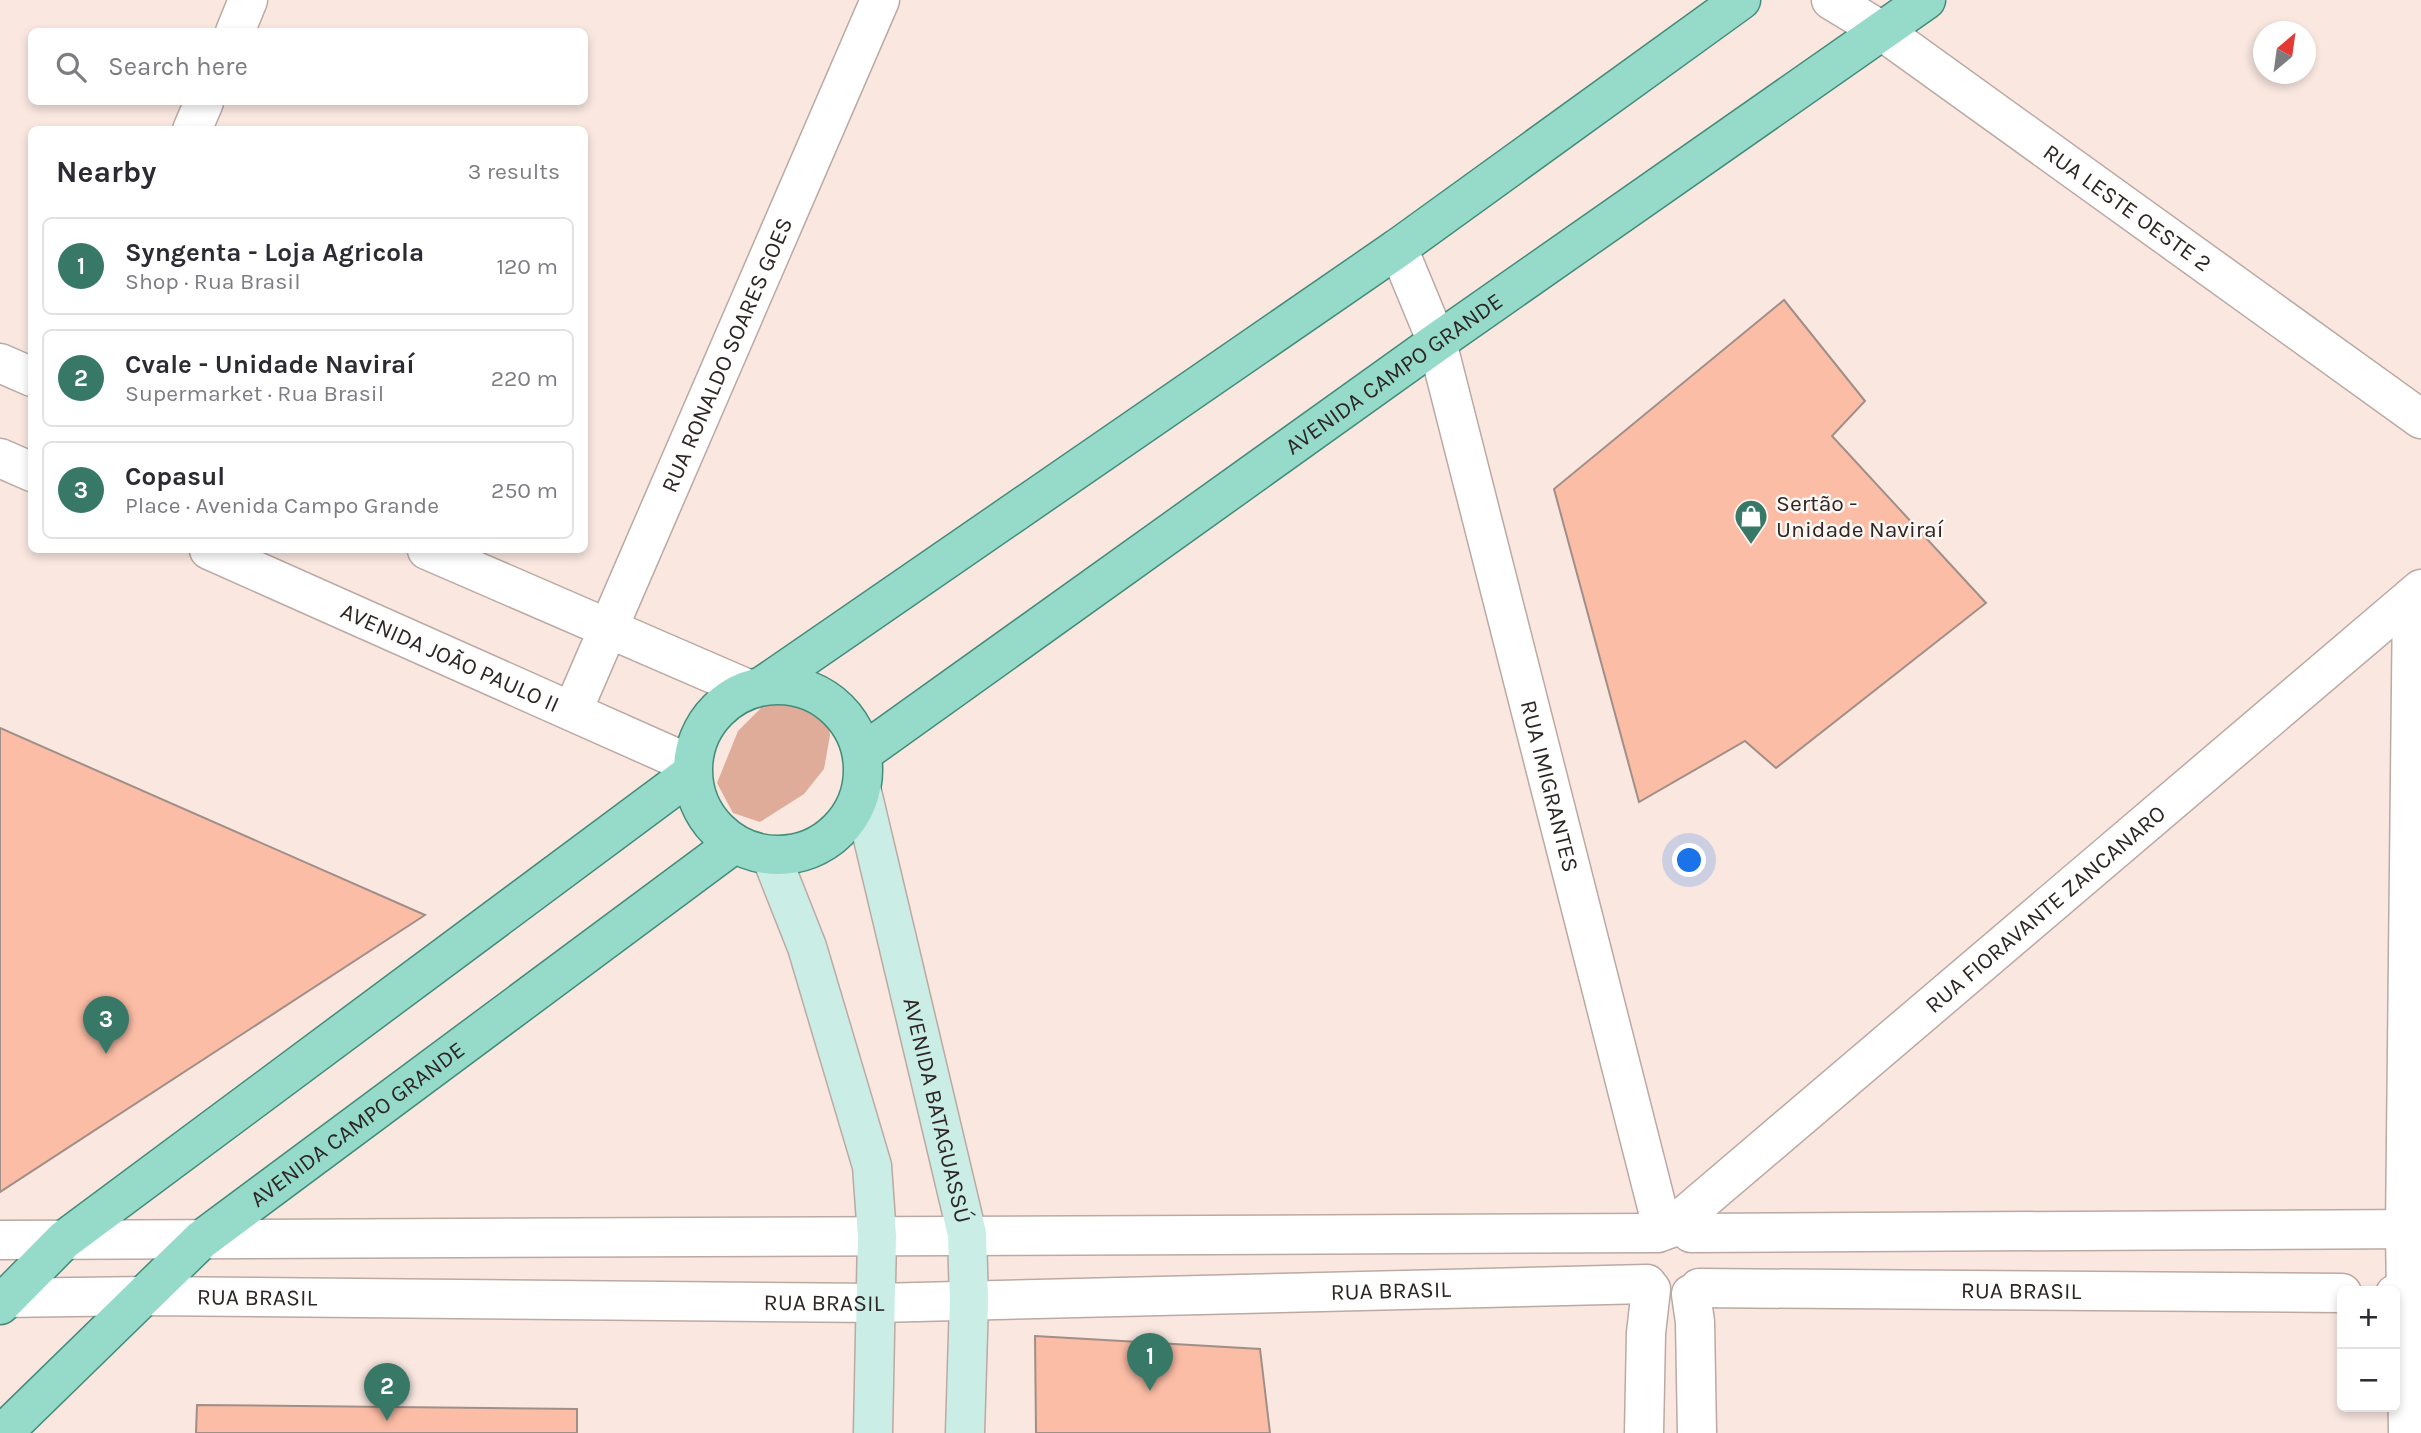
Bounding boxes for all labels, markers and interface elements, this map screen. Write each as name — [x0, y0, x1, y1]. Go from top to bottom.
north arrow — [2253, 21, 2316, 84]
search box — [28, 28, 588, 105]
icon: search — [52, 48, 90, 86]
text: Search here — [108, 51, 248, 82]
street label: RUA LESTE OESTE 2 — [2038, 139, 2216, 277]
text: Nearby — [56, 154, 156, 190]
text: 3 results — [468, 158, 560, 185]
street label: RUA RONALDO SOARES GOES — [656, 213, 798, 497]
text: Syngenta - Loja Agricola — [125, 237, 424, 268]
text: 1 — [77, 253, 85, 280]
text: 120 m — [496, 253, 558, 280]
text: Shop · Rua Brasil — [125, 268, 301, 295]
street label: AVENIDA CAMPO GRANDE — [1280, 287, 1508, 460]
text: Cvale - Unidade Naviraí — [125, 349, 415, 380]
text: 2 — [74, 365, 88, 392]
text: 220 m — [491, 365, 558, 392]
text: Supermarket · Rua Brasil — [125, 380, 384, 407]
text: Copasul — [125, 461, 225, 492]
text: 3 — [74, 477, 88, 504]
text: 250 m — [491, 477, 558, 504]
place label: Sertão - Unidade Naviraí — [1776, 490, 1944, 543]
text: Place · Avenida Campo Grande — [125, 492, 439, 519]
shop icon: Sertão - Unidade Naviraí — [1732, 497, 1770, 546]
street label: AVENIDA JOÃO PAULO II — [337, 597, 563, 718]
street label: RUA IMIGRANTES — [1515, 697, 1584, 875]
street label: RUA FIORAVANTE ZANCANARO — [1920, 800, 2171, 1019]
your location — [1672, 843, 1706, 877]
street label: AVENIDA BATAGUASSÚ — [897, 995, 977, 1226]
pin: 3 — [83, 996, 129, 1054]
street label: AVENIDA CAMPO GRANDE — [245, 1036, 470, 1213]
street label: RUA BRASIL — [1330, 1276, 1452, 1306]
street label: RUA BRASIL — [1961, 1277, 2082, 1305]
street label: RUA BRASIL — [197, 1283, 318, 1312]
map controls — [2337, 1286, 2400, 1412]
button: + — [2337, 1286, 2400, 1349]
street label: RUA BRASIL — [764, 1289, 885, 1317]
pin: 1 — [1127, 1333, 1173, 1391]
button: − — [2337, 1349, 2400, 1412]
pin: 2 — [364, 1363, 410, 1421]

